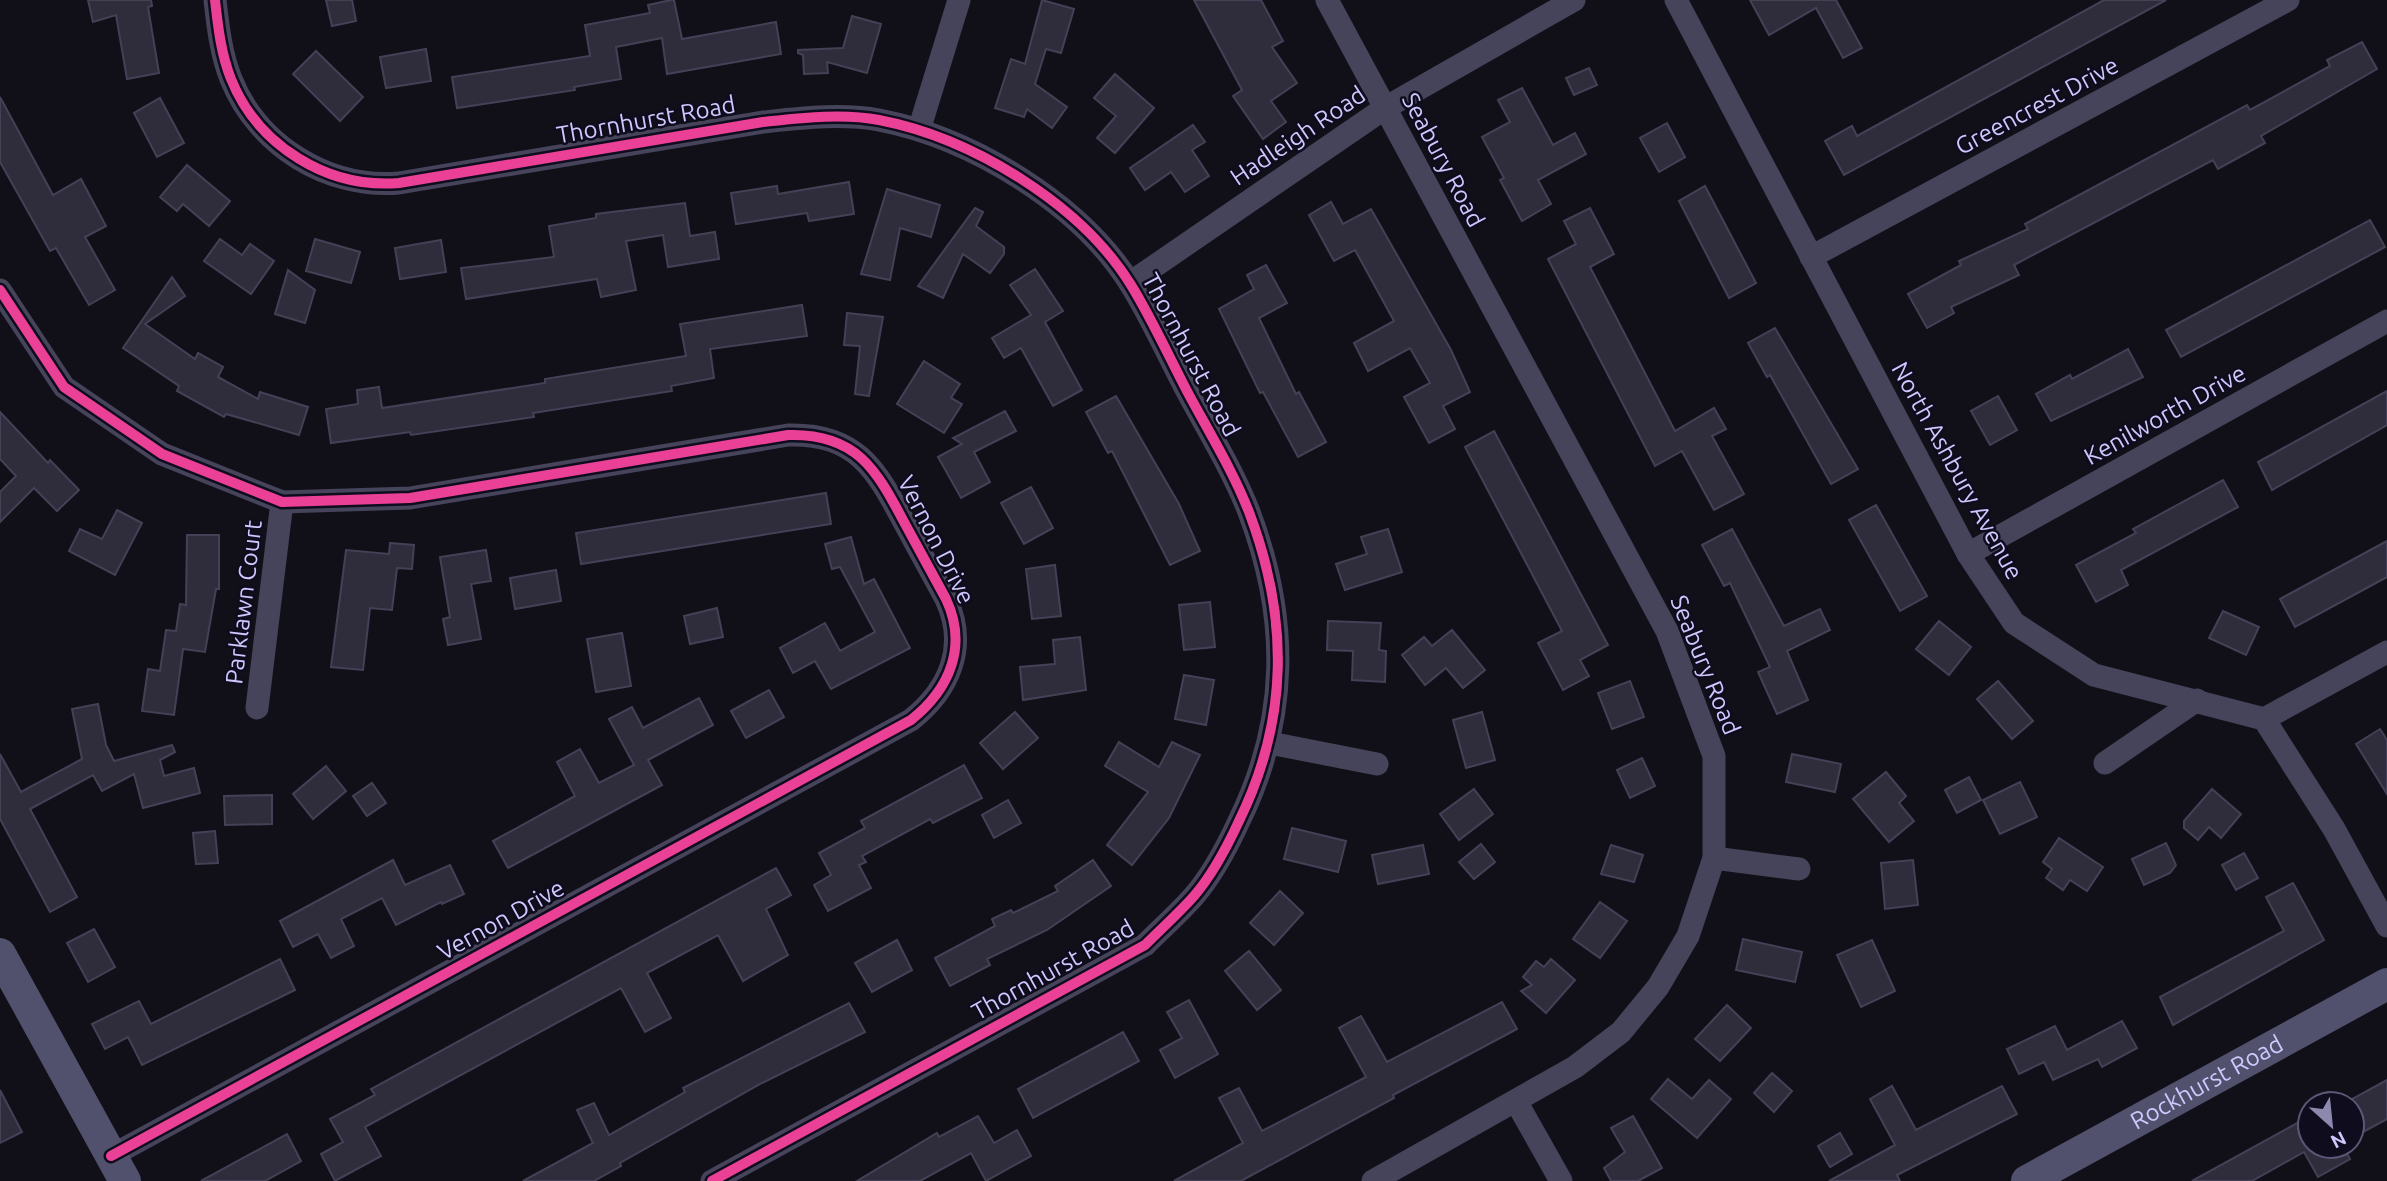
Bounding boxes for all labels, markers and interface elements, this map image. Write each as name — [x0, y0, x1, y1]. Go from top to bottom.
street label: Greencrest Drive — [1951, 51, 2123, 160]
street label: Hadleigh Road — [1225, 81, 1370, 191]
street label: Seabury Road — [1397, 88, 1490, 231]
street label: Thornhurst Road — [554, 90, 737, 149]
street label: Thornhurst Road — [1137, 268, 1246, 441]
street label: North Ashbury Avenue — [1886, 357, 2028, 584]
street label: Kenilworth Drive — [2079, 359, 2250, 470]
street label: Vernon Drive — [893, 471, 980, 608]
street label: Parklawn Court — [220, 518, 267, 686]
street label: Seabury Road — [1665, 591, 1746, 738]
street label: Vernon Drive — [433, 874, 569, 965]
street label: Thornhurst Road — [967, 914, 1138, 1025]
street label: Rockhurst Road — [2126, 1030, 2287, 1135]
north arrow — [2296, 1090, 2366, 1160]
text: N — [2327, 1127, 2350, 1153]

